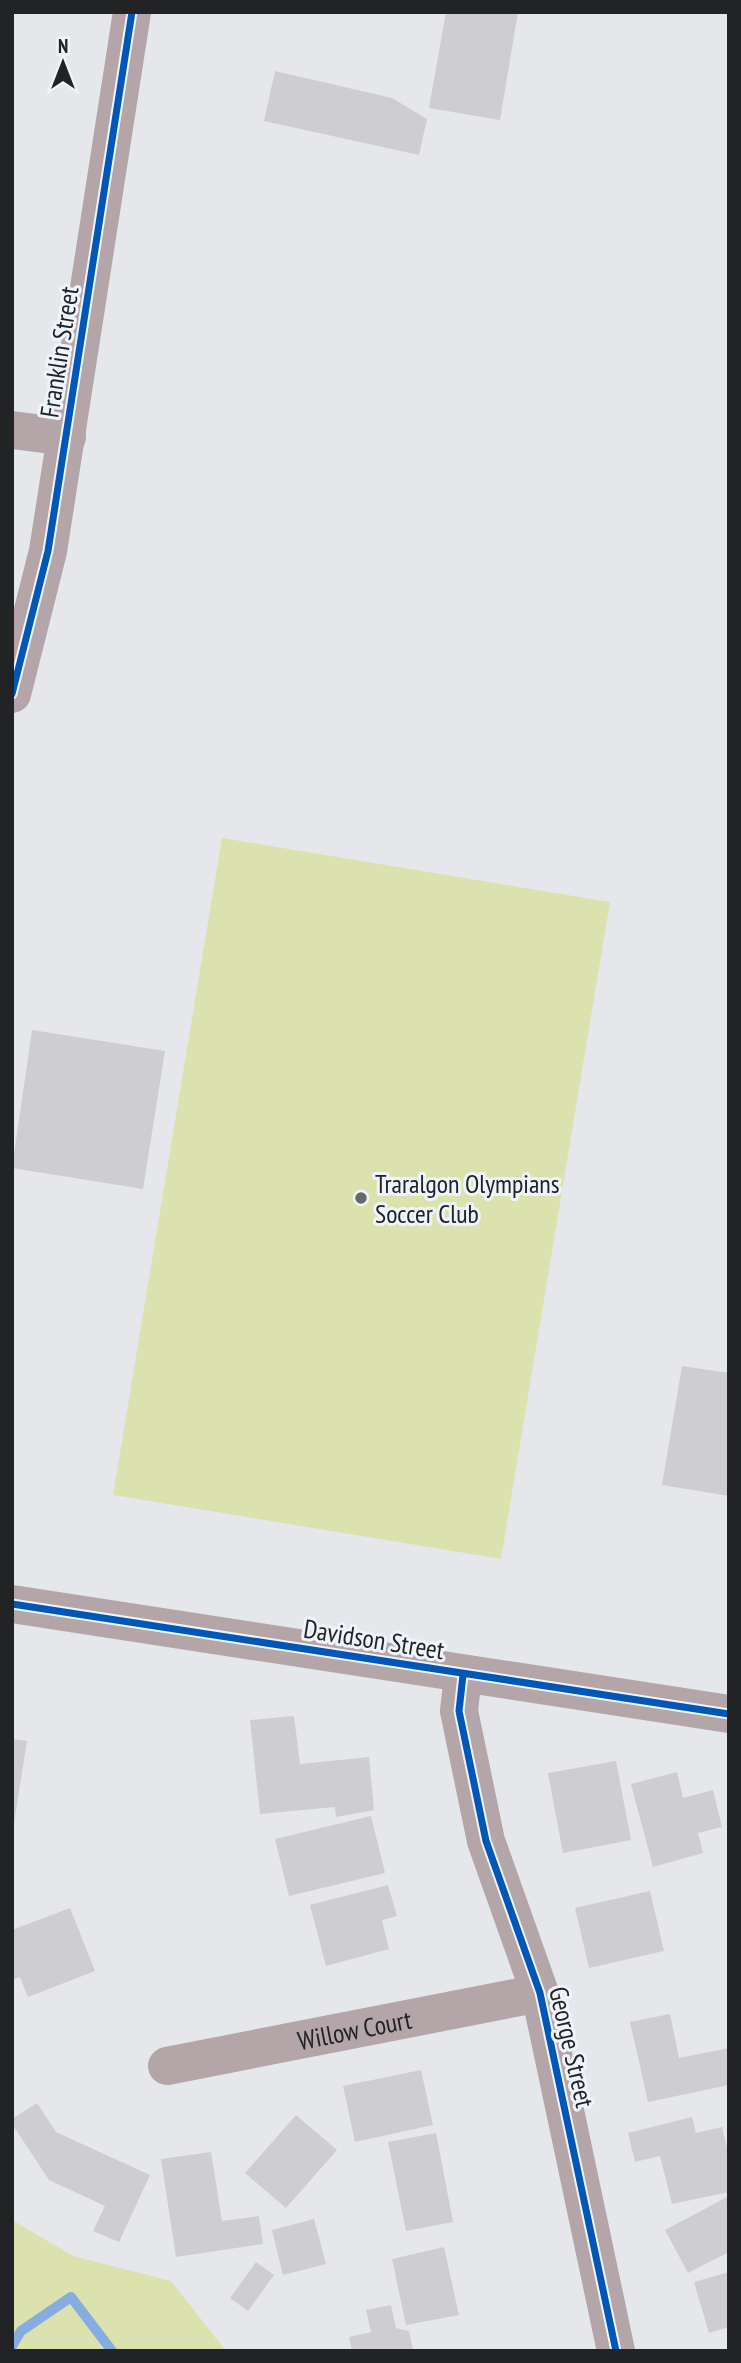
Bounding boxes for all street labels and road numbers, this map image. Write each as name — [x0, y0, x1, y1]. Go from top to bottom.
street label: Franklin Street — [32, 284, 86, 420]
street label: Davidson Street — [301, 1612, 447, 1666]
street label: George Street — [542, 1983, 602, 2111]
street label: Willow Court — [295, 2002, 414, 2057]

